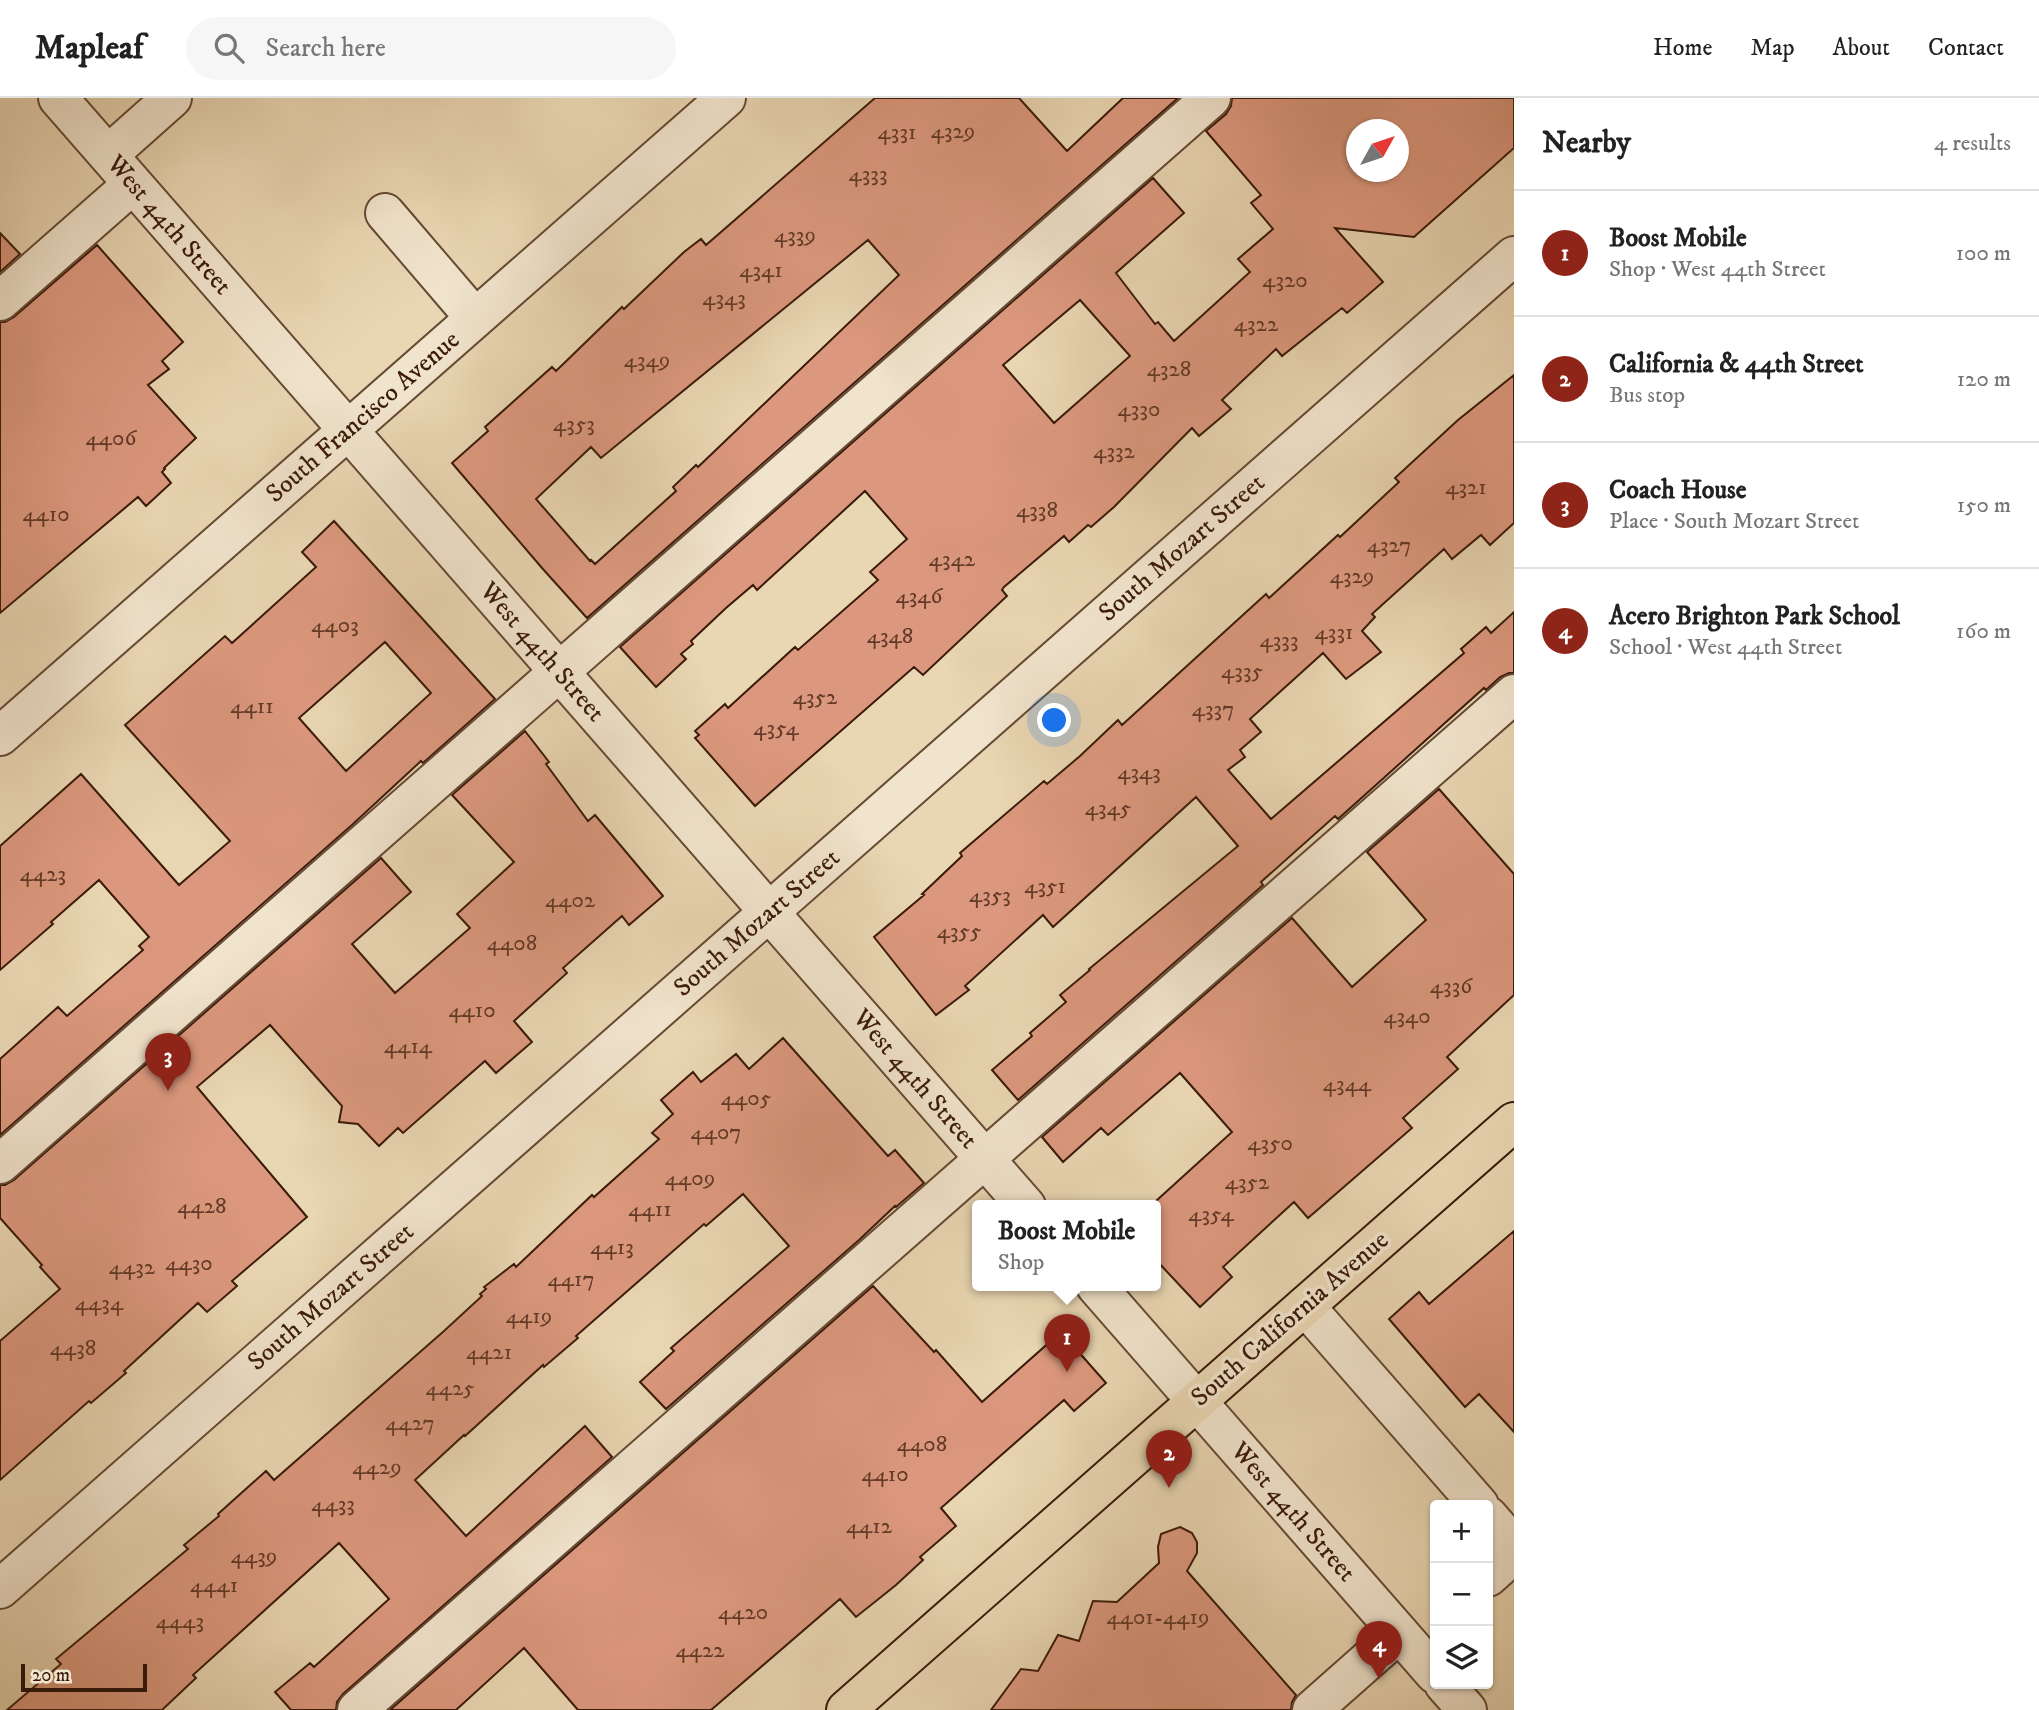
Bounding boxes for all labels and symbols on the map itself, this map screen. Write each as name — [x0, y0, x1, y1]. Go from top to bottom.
house number: 4329 — [931, 117, 975, 146]
house number: 4331 — [878, 118, 916, 147]
north arrow — [1346, 119, 1409, 182]
street label: West 44th Street — [99, 147, 239, 302]
house number: 4333 — [849, 160, 887, 189]
house number: 4339 — [774, 221, 816, 250]
house number: 4341 — [739, 256, 783, 285]
house number: 4320 — [1262, 266, 1308, 295]
house number: 4343 — [702, 284, 746, 313]
house number: 4322 — [1234, 310, 1279, 339]
street label: South Francisco Avenue — [259, 324, 467, 510]
house number: 4349 — [624, 346, 670, 375]
house number: 4328 — [1147, 355, 1191, 384]
house number: 4330 — [1118, 395, 1160, 424]
house number: 4353 — [553, 410, 595, 439]
house number: 4406 — [86, 424, 137, 453]
house number: 4332 — [1093, 437, 1136, 466]
street label: South Mozart Street — [1092, 467, 1272, 629]
house number: 4321 — [1445, 473, 1487, 502]
house number: 4338 — [1016, 496, 1058, 525]
house number: 4410 — [22, 500, 70, 529]
house number: 4327 — [1367, 531, 1411, 560]
house number: 4342 — [929, 545, 976, 574]
house number: 4329 — [1330, 562, 1374, 591]
street label: West 44th Street — [472, 574, 612, 729]
house number: 4346 — [895, 582, 944, 611]
house number: 4403 — [311, 611, 359, 640]
house number: 4331 — [1315, 618, 1353, 647]
house number: 4348 — [867, 622, 913, 651]
house number: 4333 — [1260, 626, 1298, 655]
house number: 4335 — [1221, 657, 1263, 686]
house number: 4352 — [793, 683, 838, 712]
house number: 4411 — [230, 692, 274, 721]
house number: 4337 — [1192, 695, 1234, 724]
your location — [1037, 703, 1071, 737]
house number: 4354 — [753, 714, 799, 743]
house number: 4343 — [1117, 758, 1161, 787]
house number: 4345 — [1085, 794, 1131, 823]
street label: South Mozart Street — [667, 842, 847, 1004]
house number: 4423 — [20, 860, 66, 889]
house number: 4351 — [1024, 872, 1066, 901]
house number: 4353 — [969, 881, 1011, 910]
house number: 4402 — [545, 886, 596, 915]
house number: 4355 — [937, 917, 981, 946]
house number: 4408 — [487, 929, 537, 958]
house number: 4336 — [1430, 972, 1473, 1001]
house number: 4410 — [448, 996, 496, 1025]
street label: West 44th Street — [845, 1001, 985, 1156]
house number: 4340 — [1383, 1002, 1431, 1031]
house number: 4414 — [384, 1032, 433, 1061]
pin: 3 — [145, 1033, 191, 1091]
house number: 4344 — [1323, 1070, 1372, 1099]
house number: 4405 — [721, 1084, 771, 1113]
house number: 4407 — [691, 1118, 741, 1147]
house number: 4350 — [1247, 1129, 1293, 1158]
house number: 4409 — [665, 1164, 715, 1193]
house number: 4352 — [1225, 1168, 1270, 1197]
house number: 4428 — [177, 1192, 227, 1221]
house number: 4411 — [628, 1195, 672, 1224]
house number: 4354 — [1188, 1200, 1234, 1229]
street label: South Mozart Street — [241, 1216, 421, 1378]
street label: South California Avenue — [1184, 1224, 1396, 1414]
house number: 4413 — [590, 1233, 634, 1262]
house number: 4430 — [165, 1249, 213, 1278]
house number: 4432 — [109, 1253, 156, 1282]
house number: 4417 — [547, 1265, 595, 1294]
house number: 4434 — [75, 1289, 124, 1318]
house number: 4419 — [506, 1302, 552, 1331]
pin: 1 — [1044, 1314, 1090, 1372]
house number: 4438 — [50, 1334, 96, 1363]
house number: 4421 — [466, 1338, 512, 1367]
house number: 4425 — [425, 1374, 475, 1403]
house number: 4427 — [385, 1409, 435, 1438]
house number: 4408 — [897, 1430, 947, 1459]
pin: 2 — [1146, 1430, 1192, 1488]
street label: West 44th Street — [1223, 1434, 1363, 1589]
house number: 4429 — [352, 1453, 402, 1482]
house number: 4410 — [861, 1460, 909, 1489]
house number: 4433 — [311, 1490, 355, 1519]
house number: 4412 — [846, 1512, 893, 1541]
house number: 4439 — [231, 1542, 277, 1571]
house number: 4441 — [190, 1571, 238, 1600]
house number: 4420 — [718, 1598, 768, 1627]
house number: 4401-4419 — [1107, 1603, 1209, 1632]
house number: 4443 — [156, 1607, 204, 1636]
pin: 4 — [1356, 1621, 1402, 1679]
house number: 4422 — [675, 1636, 725, 1665]
scale bar — [21, 1661, 147, 1693]

